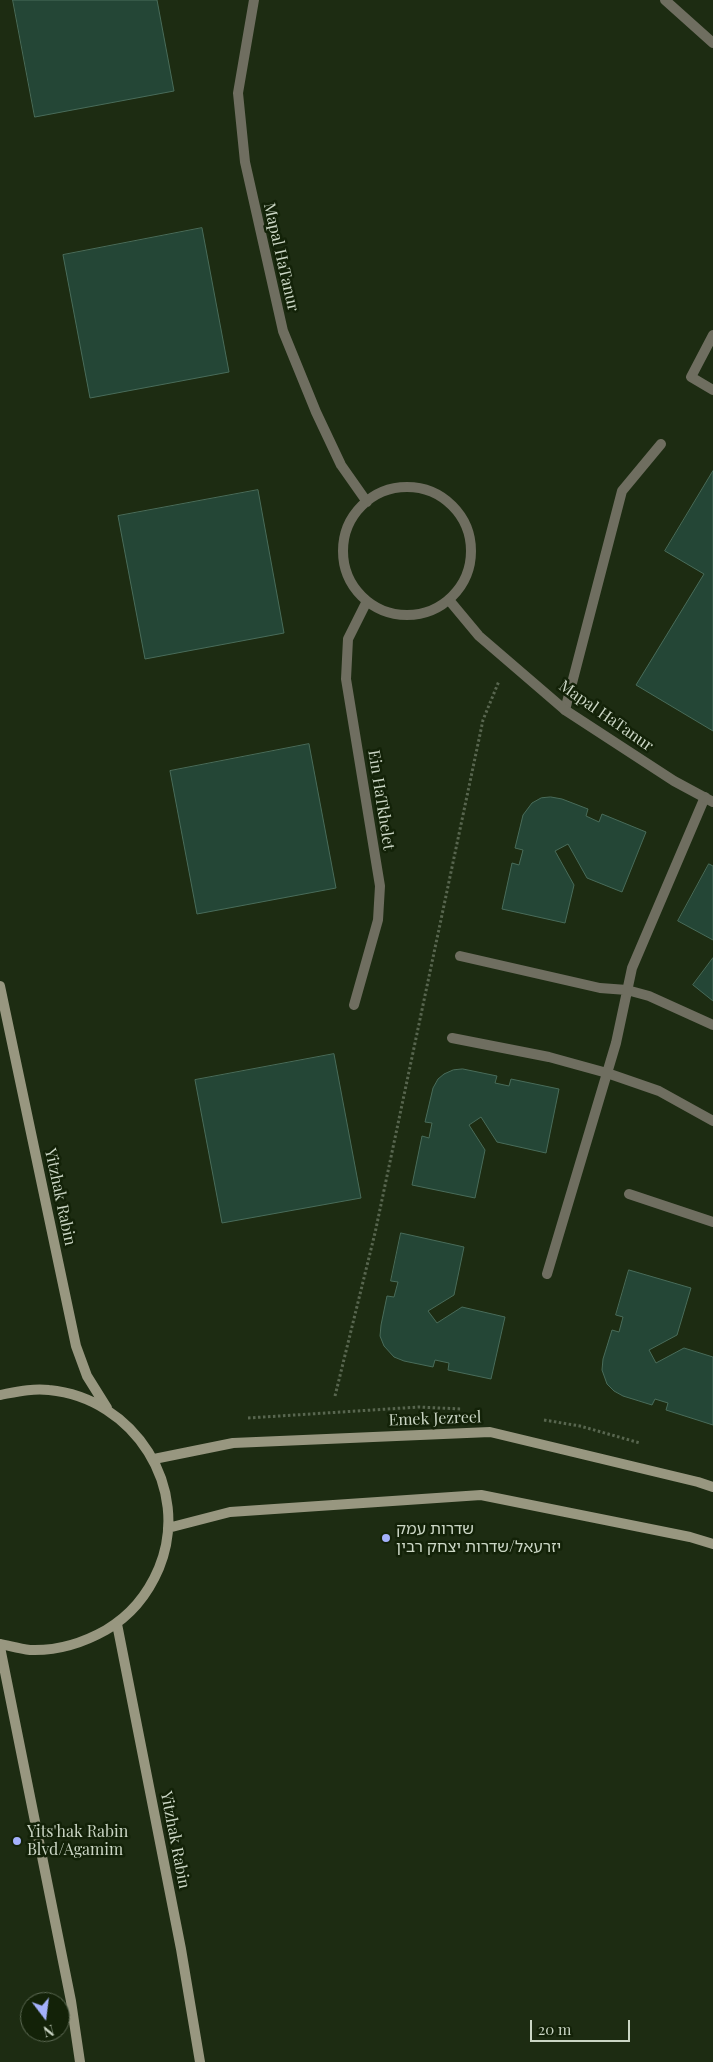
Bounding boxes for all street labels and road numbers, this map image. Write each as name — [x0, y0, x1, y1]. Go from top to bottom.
street label: Mapal HaTanur — [259, 201, 303, 313]
street label: Mapal HaTanur — [555, 676, 657, 756]
street label: Ein HaTkhelet — [364, 748, 398, 852]
street label: Yitzhak Rabin — [40, 1147, 80, 1247]
street label: Emek Jezreel — [388, 1408, 482, 1430]
street label: Yitzhak Rabin — [156, 1790, 194, 1890]

